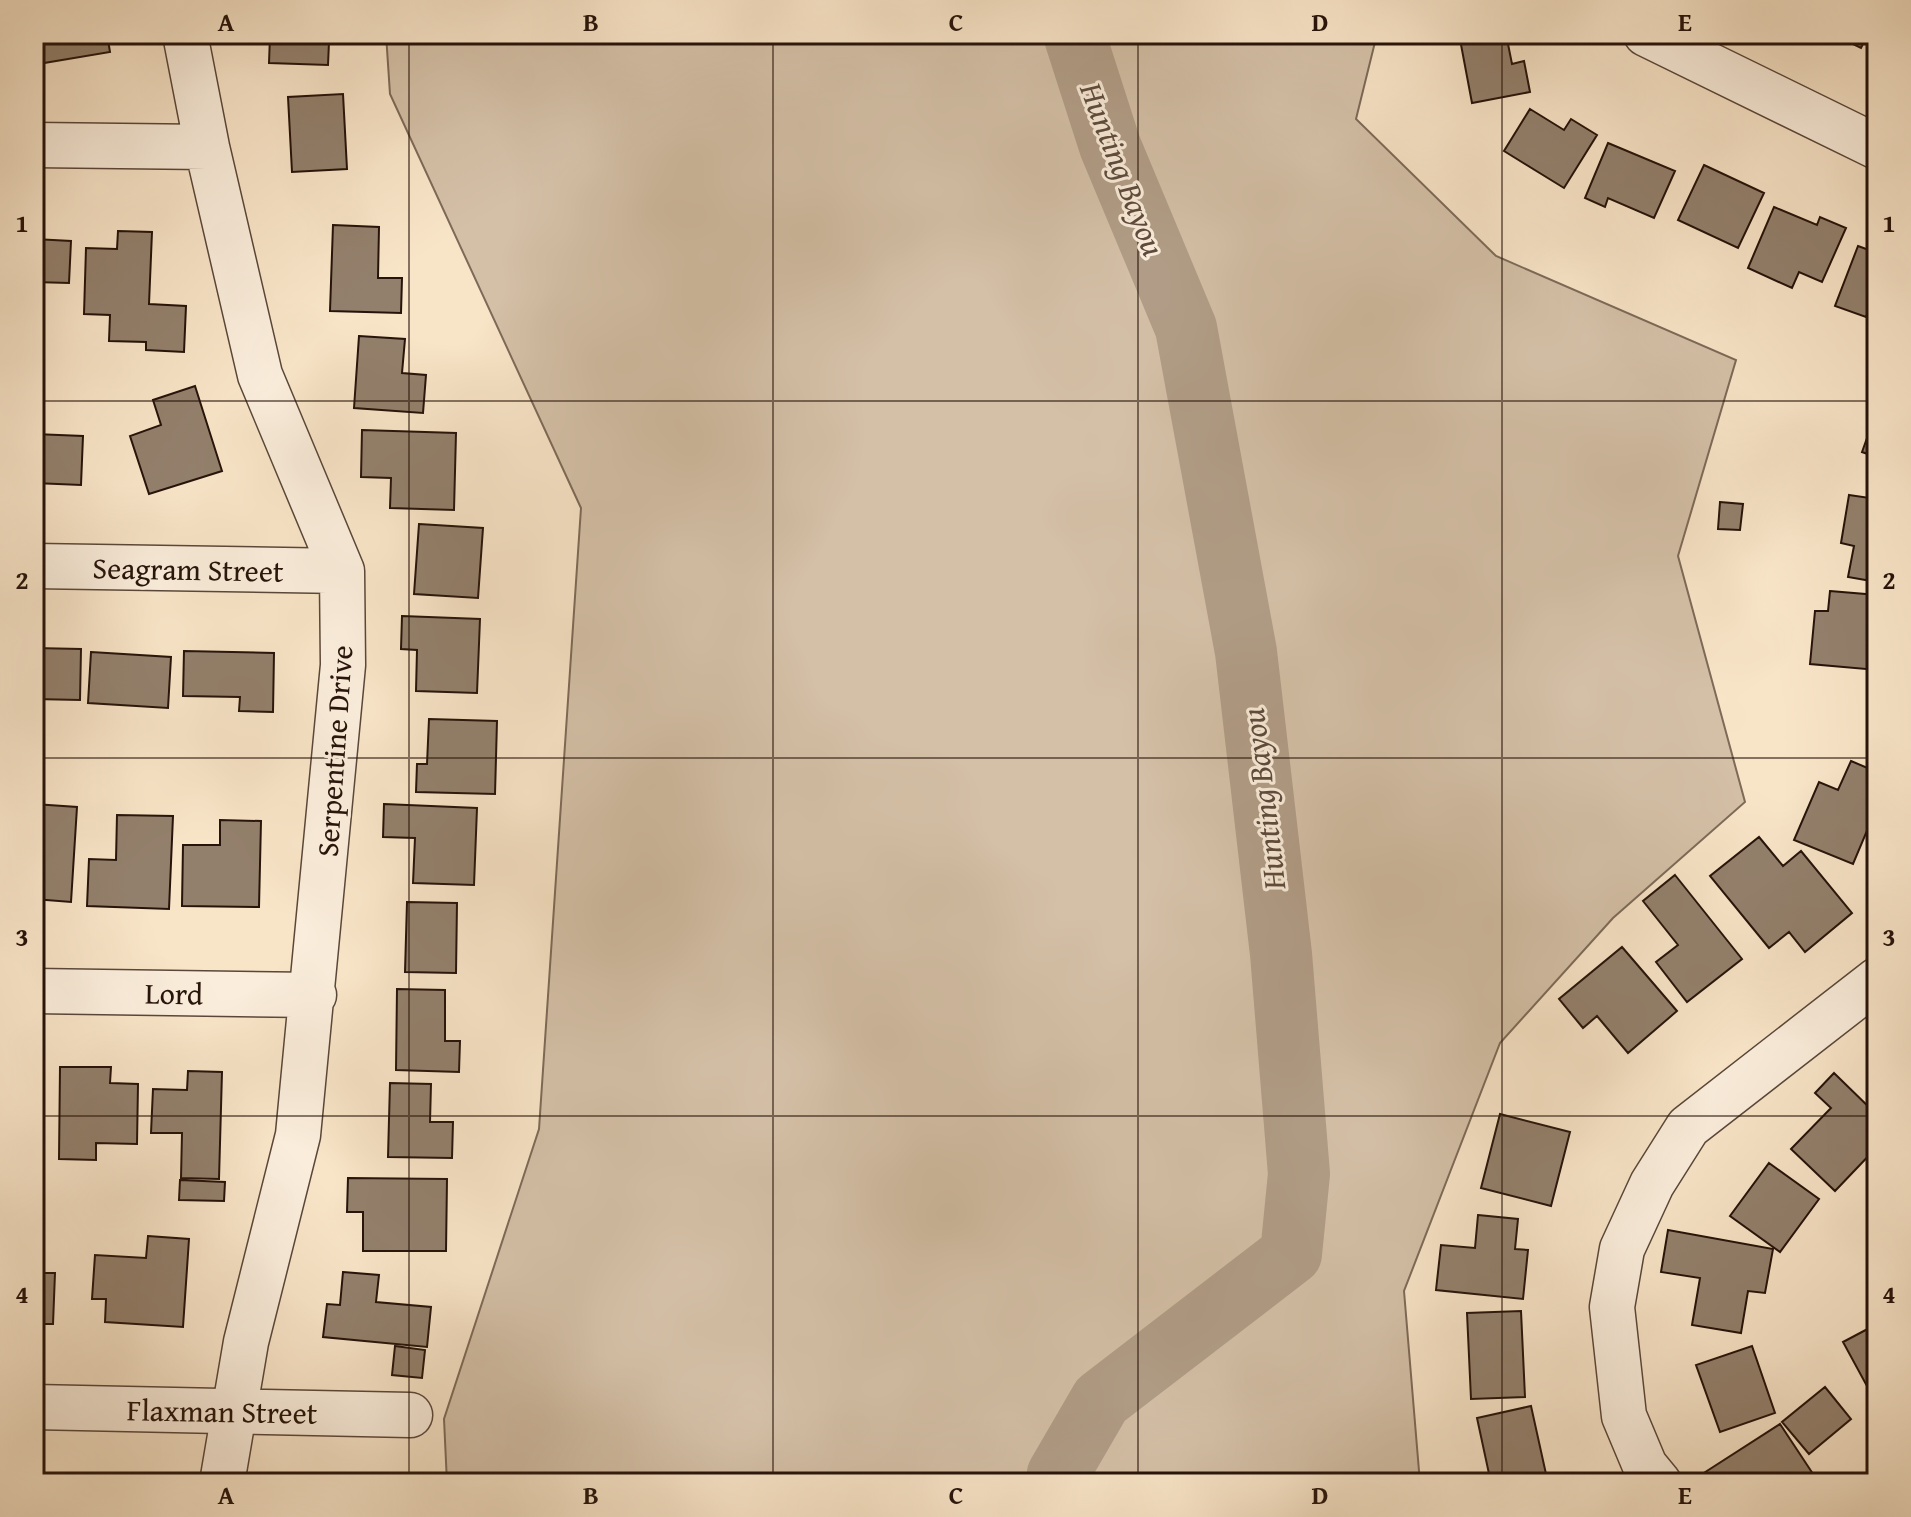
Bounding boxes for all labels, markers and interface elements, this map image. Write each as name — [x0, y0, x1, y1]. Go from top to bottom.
text: A — [218, 2, 235, 41]
text: B — [583, 2, 599, 41]
text: C — [949, 2, 963, 41]
text: D — [1312, 2, 1328, 41]
text: E — [1678, 2, 1692, 41]
water label: Hunting Bayou — [1068, 74, 1178, 263]
text: 1 — [15, 203, 29, 242]
text: 1 — [1882, 203, 1896, 242]
street label: Seagram Street — [92, 545, 284, 593]
text: 2 — [15, 560, 29, 599]
text: 2 — [1882, 560, 1896, 599]
street label: Serpentine Drive — [305, 644, 363, 858]
water label: Hunting Bayou — [1229, 705, 1298, 894]
text: 3 — [15, 917, 29, 956]
text: 3 — [1882, 917, 1896, 956]
street label: Lord — [145, 970, 203, 1016]
text: 4 — [15, 1274, 29, 1313]
text: 4 — [1882, 1274, 1896, 1313]
street label: Flaxman Street — [126, 1387, 318, 1435]
text: A — [218, 1475, 235, 1514]
text: B — [583, 1475, 599, 1514]
text: C — [949, 1475, 963, 1514]
text: D — [1312, 1475, 1328, 1514]
text: E — [1678, 1475, 1692, 1514]

